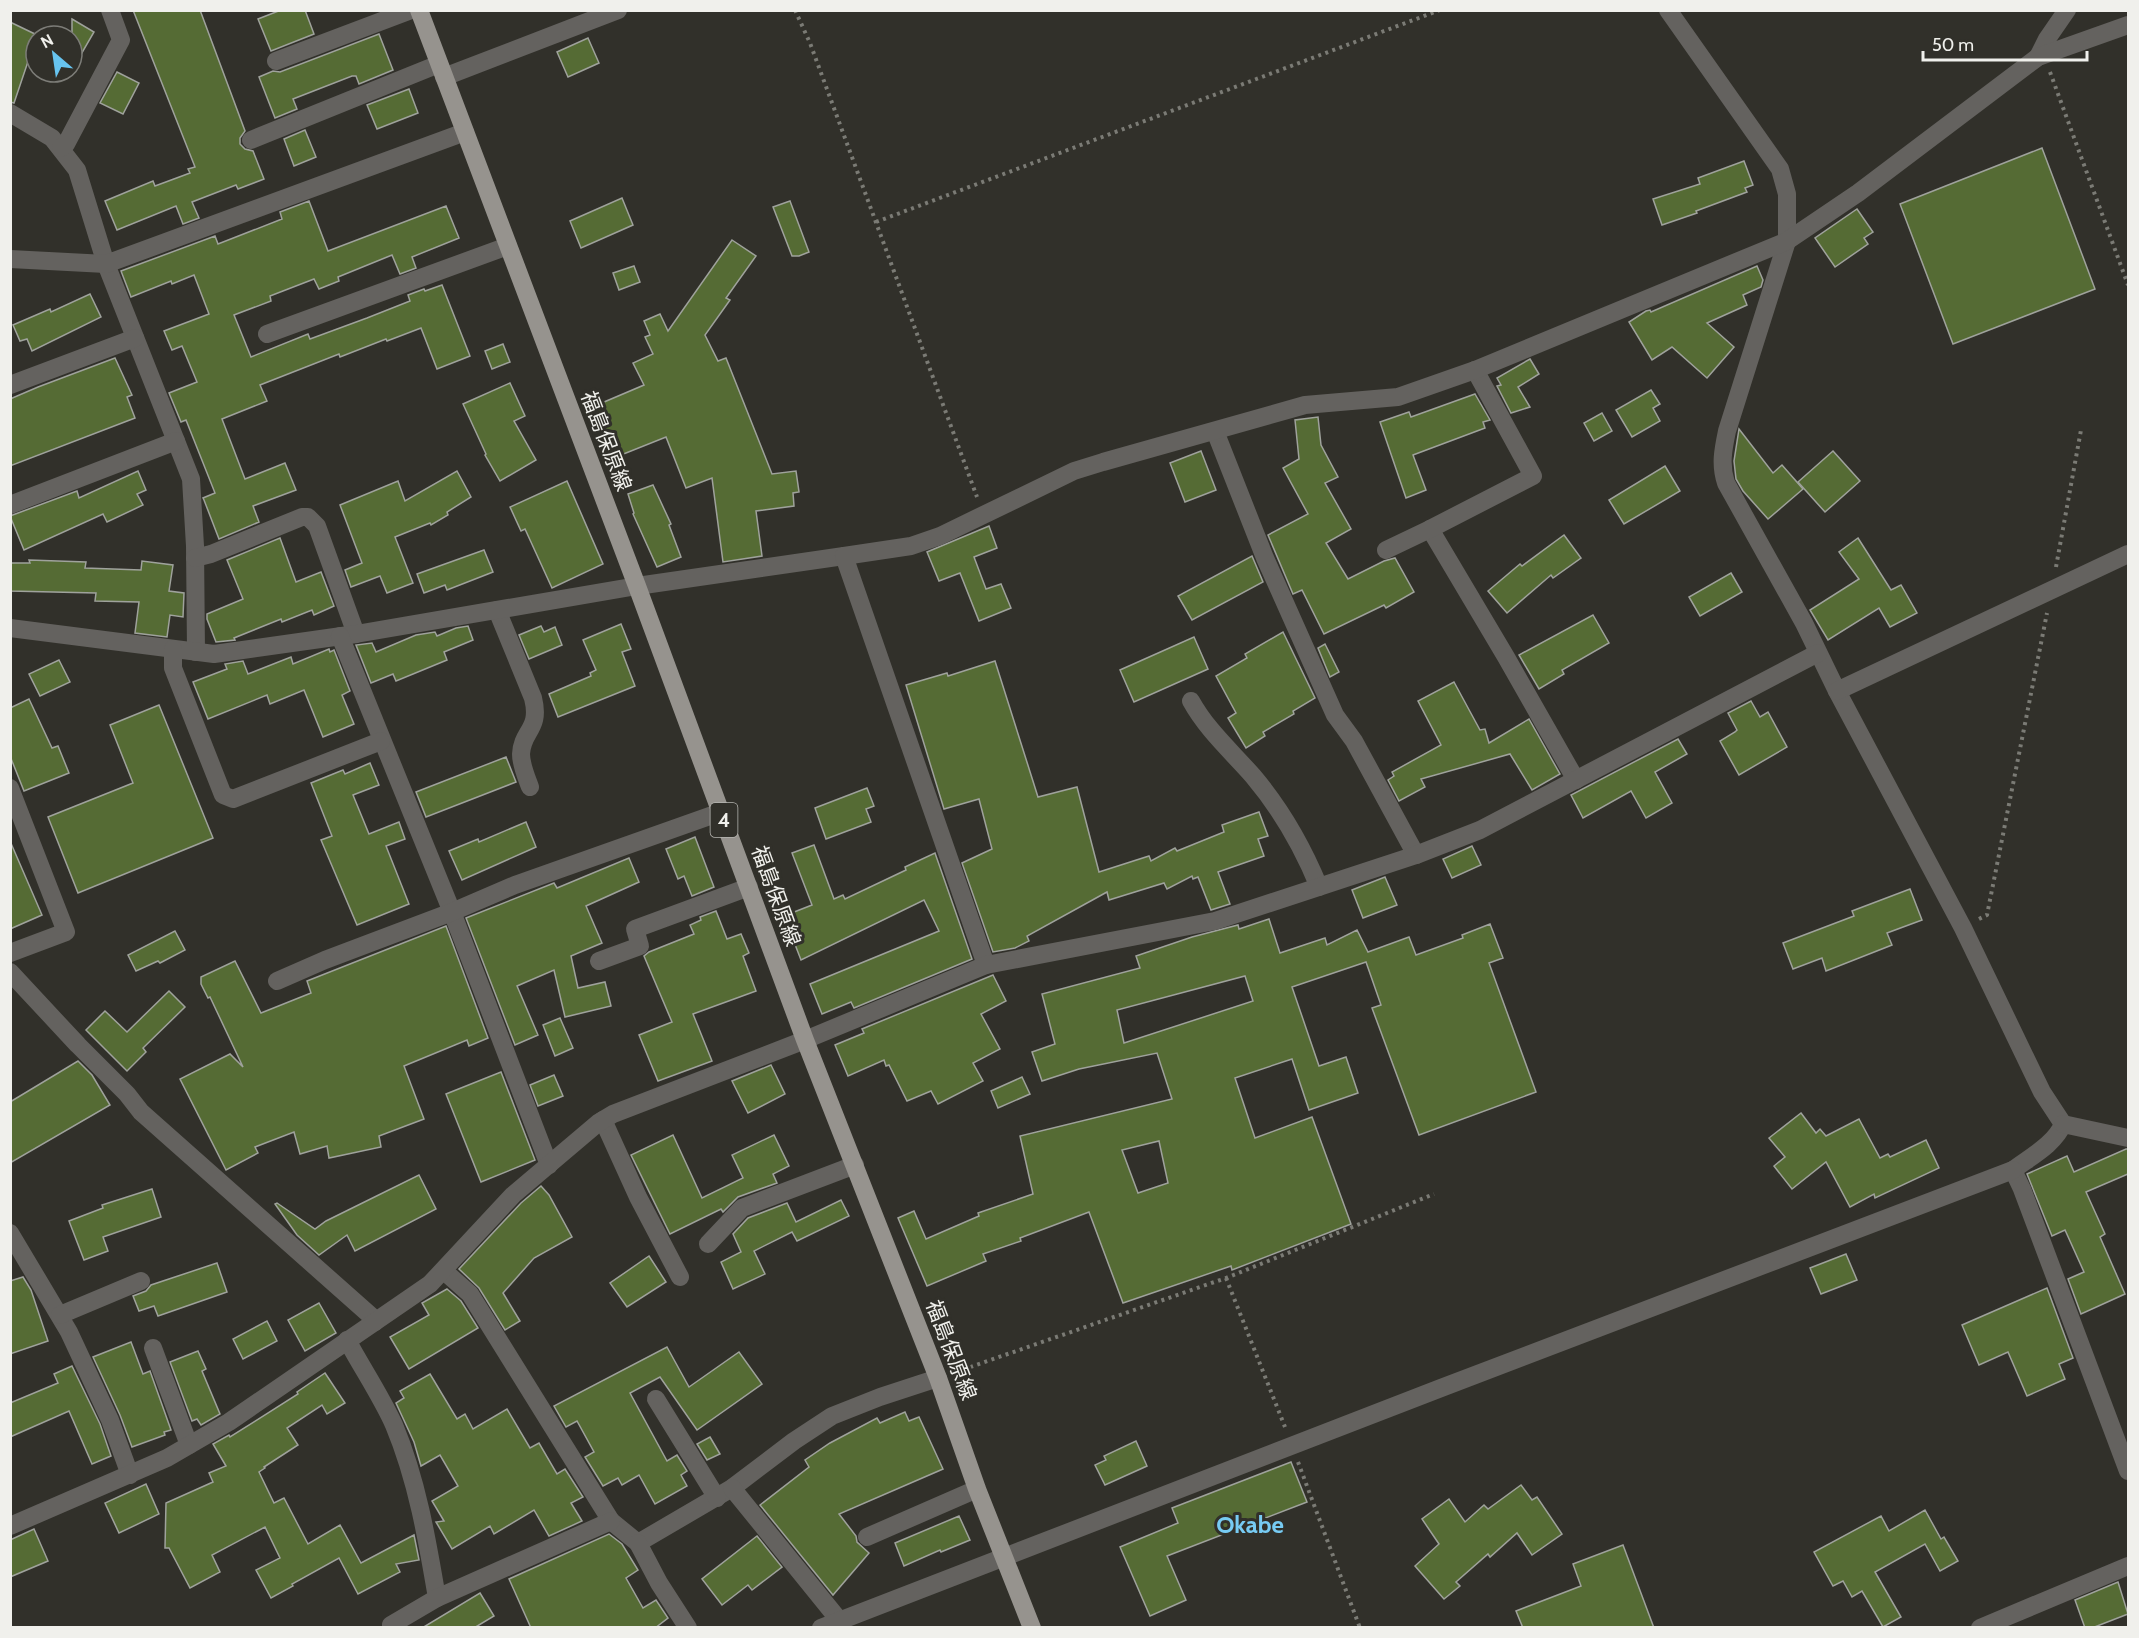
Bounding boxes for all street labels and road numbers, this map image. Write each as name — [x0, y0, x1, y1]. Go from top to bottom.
street label: 福島保原線 — [576, 387, 637, 494]
road number: 4 — [710, 803, 738, 837]
street label: 福島保原線 — [747, 842, 806, 949]
street label: 福島保原線 — [921, 1296, 982, 1403]

